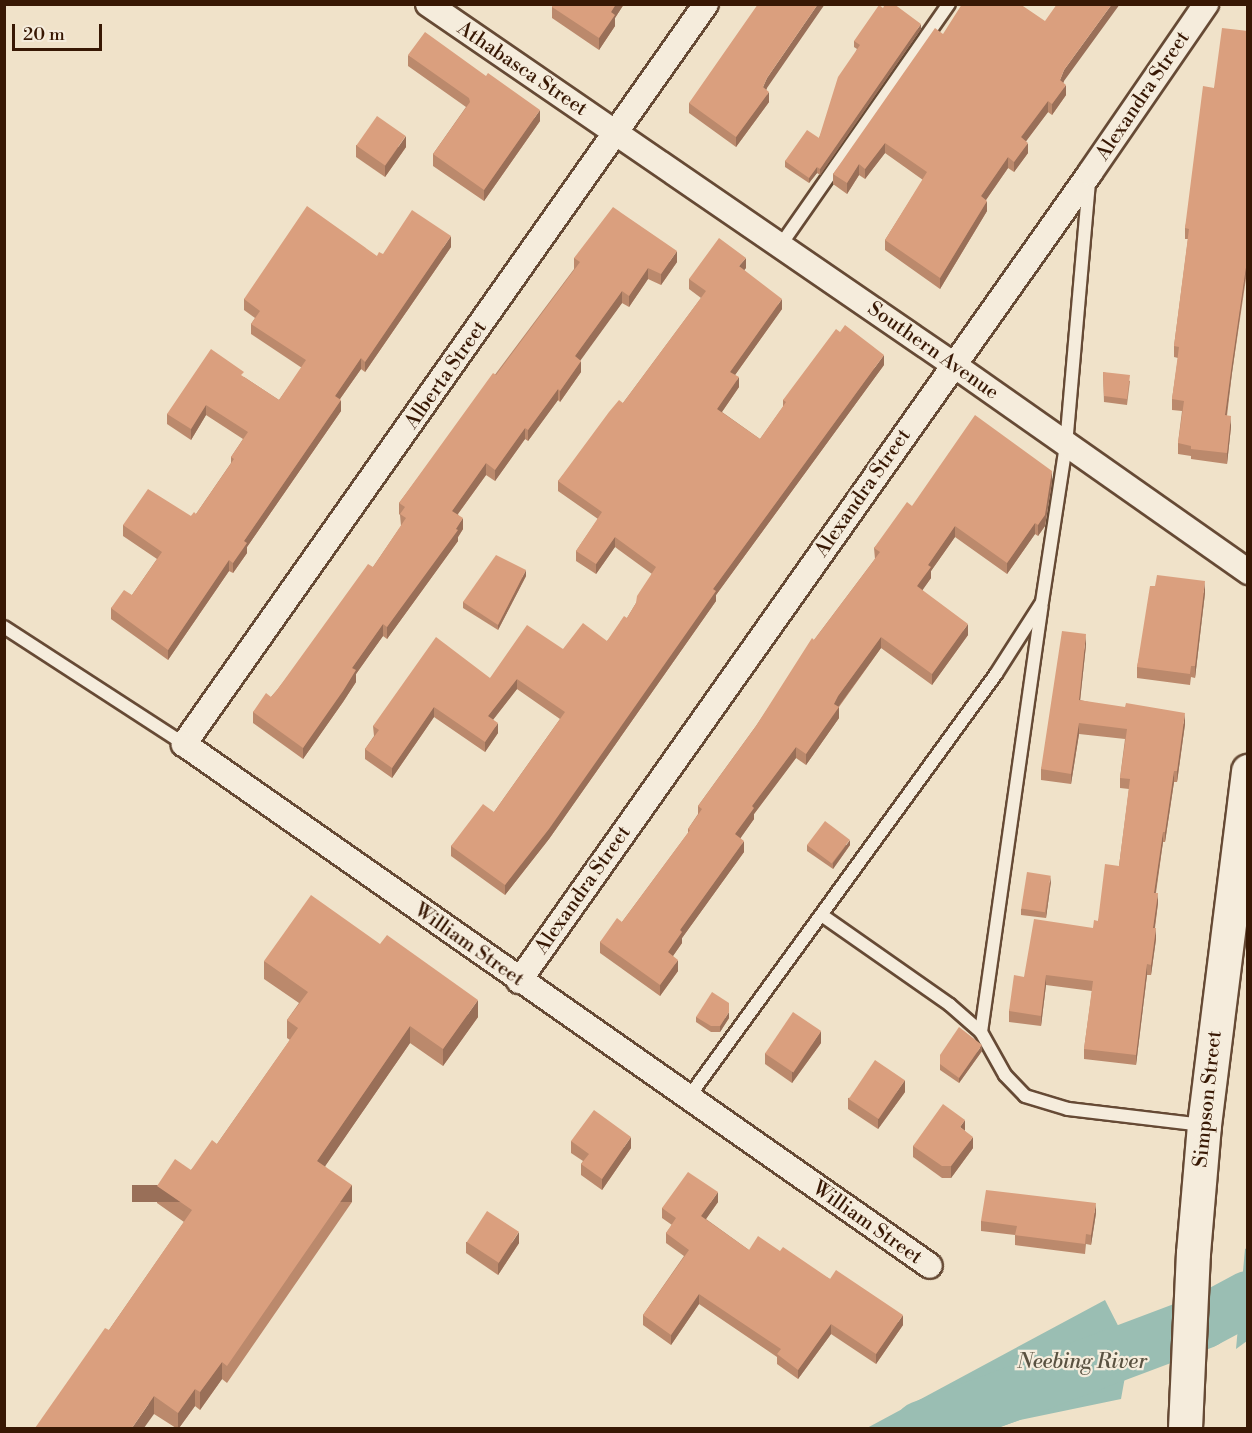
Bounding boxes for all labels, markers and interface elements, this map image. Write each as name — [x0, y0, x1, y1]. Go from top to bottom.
scale bar — [15, 12, 105, 50]
street label: Athabasca Street — [452, 17, 592, 121]
text: 20 m — [23, 23, 65, 46]
street label: Alexandra Street — [1091, 27, 1195, 165]
street label: Southern Avenue — [863, 297, 1003, 405]
street label: Alberta Street — [400, 316, 492, 434]
street label: Alexandra Street — [810, 424, 916, 562]
street label: Alexandra Street — [530, 821, 636, 959]
street label: William Street — [409, 898, 529, 992]
street label: Simpson Street — [1189, 1029, 1227, 1169]
street label: William Street — [807, 1176, 927, 1270]
water label: Neebing River — [1017, 1349, 1147, 1375]

